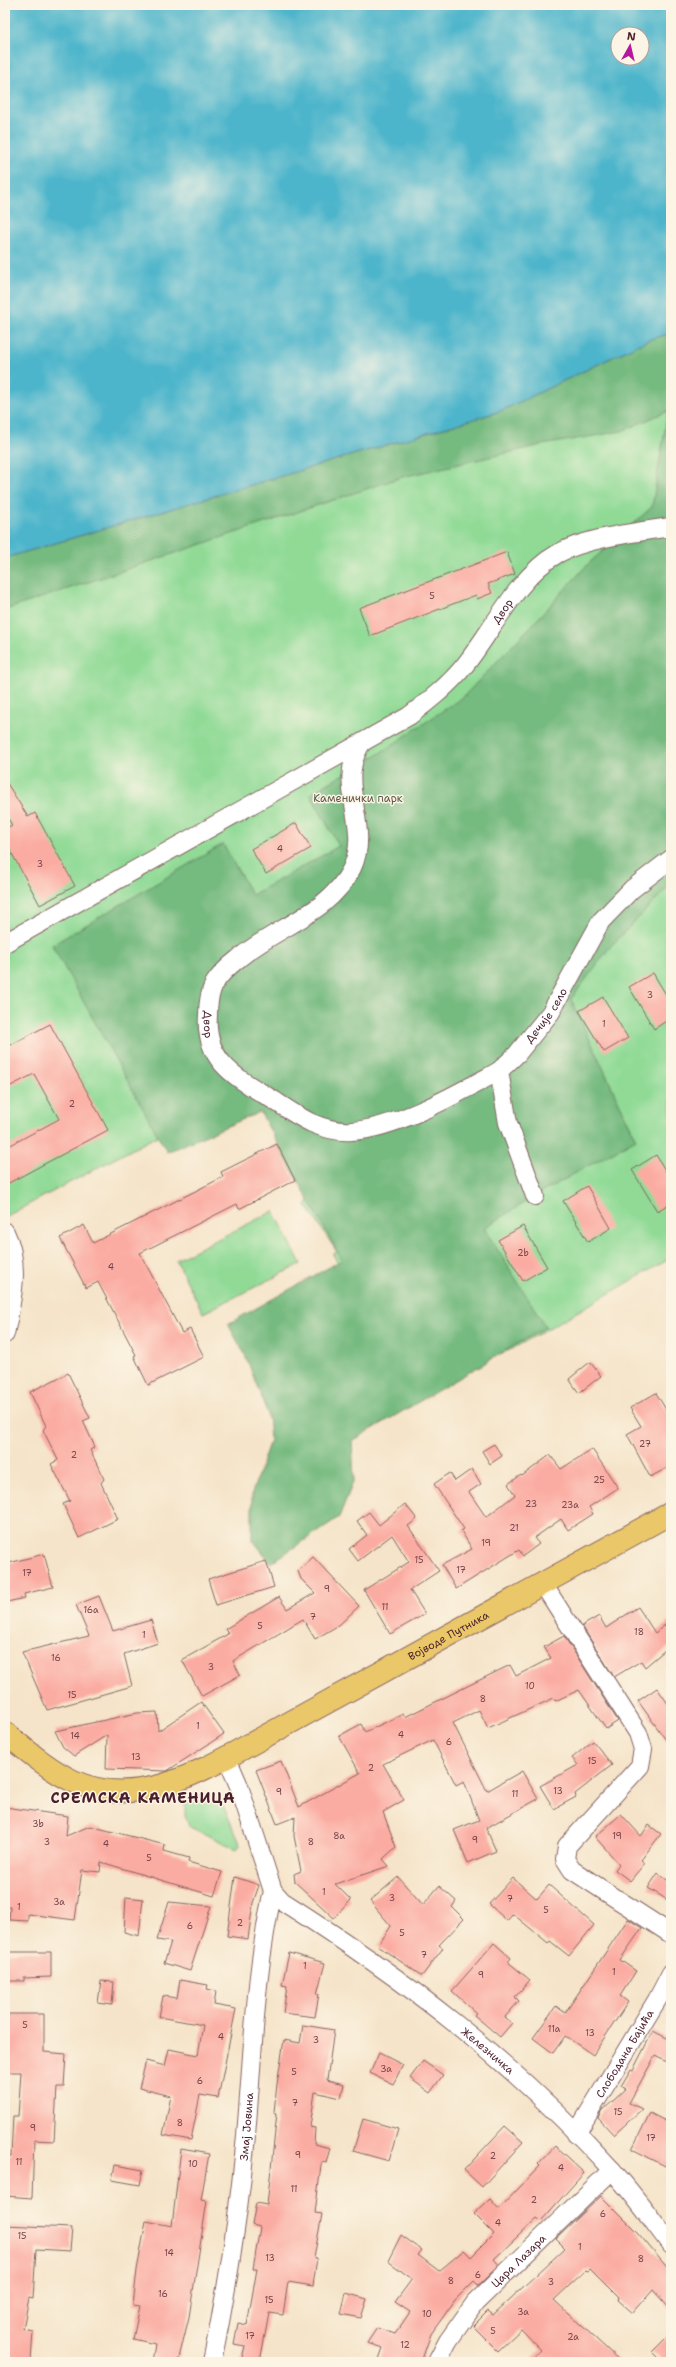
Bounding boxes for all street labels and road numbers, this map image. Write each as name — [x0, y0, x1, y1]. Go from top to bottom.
street label: Двор — [489, 596, 516, 626]
street label: Дечије село — [522, 985, 571, 1046]
street label: Двор — [200, 1010, 217, 1039]
street label: Војводе Путника — [405, 1607, 492, 1664]
street label: Слободана Бајића — [592, 2006, 657, 2101]
street label: Железничка — [458, 2024, 518, 2078]
street label: Змај Јовина — [236, 2092, 257, 2161]
street label: Цара Лазара — [488, 2231, 549, 2291]

